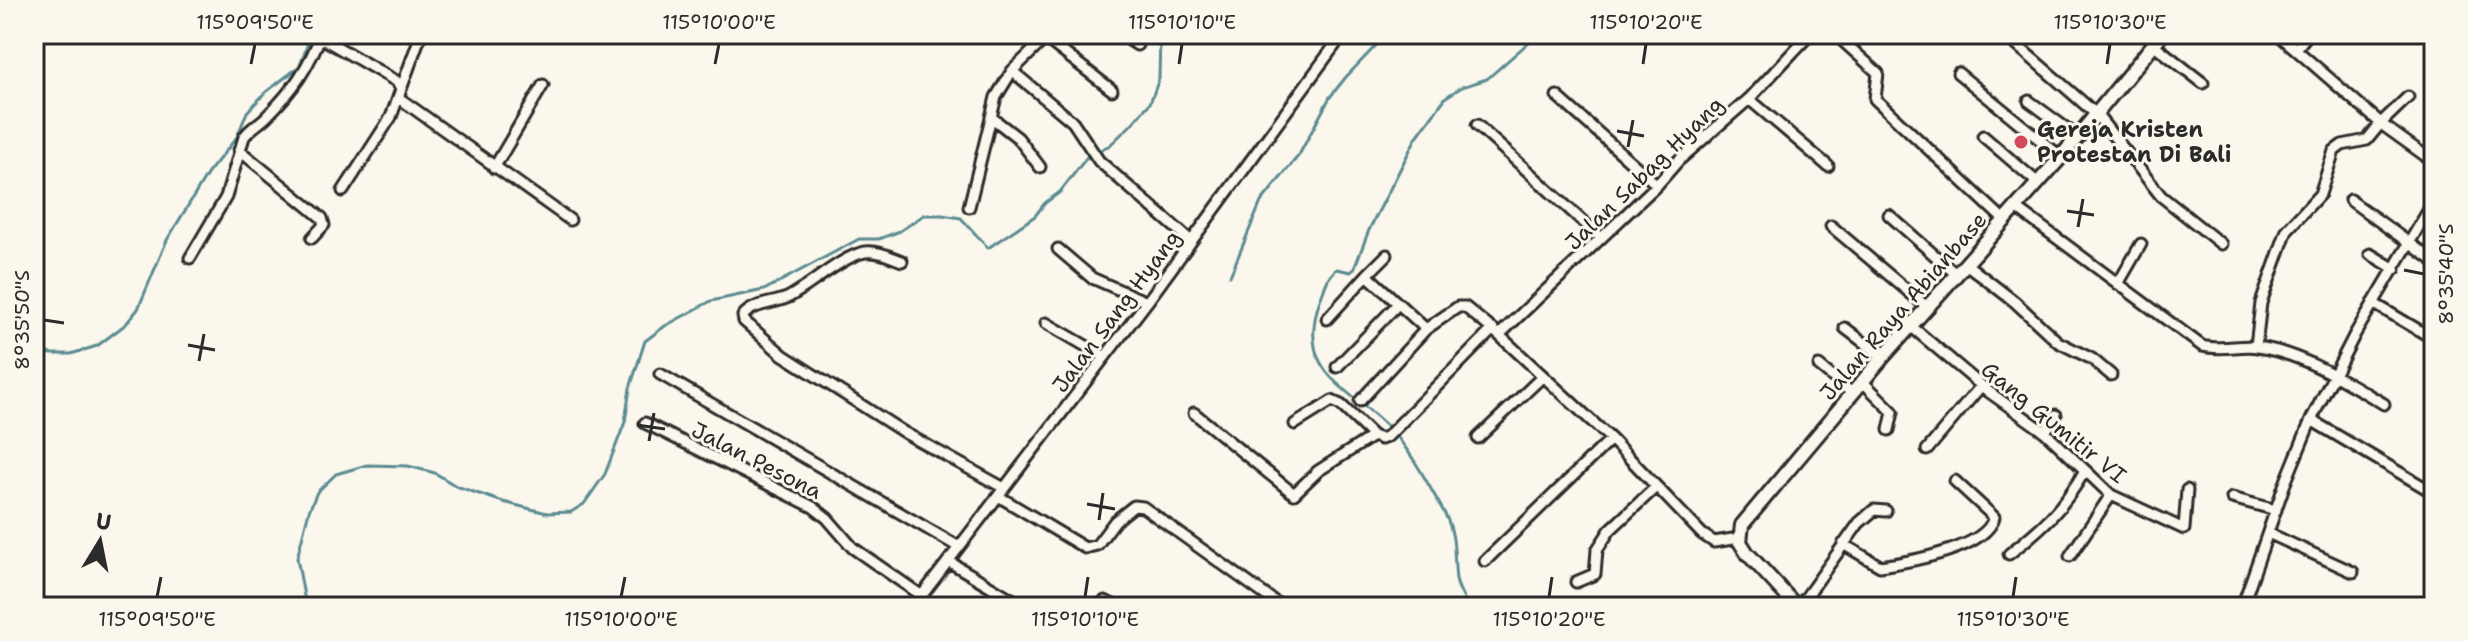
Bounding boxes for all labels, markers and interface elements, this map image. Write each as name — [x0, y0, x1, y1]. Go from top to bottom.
text: 115°09'50"E — [196, 9, 314, 35]
text: 115°10'00"E — [662, 9, 776, 35]
text: 115°10'10"E — [1128, 9, 1236, 35]
text: 115°10'20"E — [1590, 9, 1702, 35]
text: 115°10'30"E — [2053, 9, 2167, 35]
street label: Jalan Sabag Hyang — [1559, 90, 1730, 257]
place label: Gereja Kristen Protestan Di Bali — [2037, 115, 2232, 169]
marker: Gereja Kristen Protestan Di Bali — [2012, 133, 2030, 151]
street label: Jalan Raya Abianbase — [1813, 206, 1993, 407]
text: 8°35'40"S — [2433, 223, 2459, 325]
street label: Jalan Sang Hyang — [1046, 224, 1187, 399]
text: 8°35'50"S — [9, 270, 35, 370]
street label: Gang Gumitir VI — [1975, 355, 2132, 490]
street label: Jalan Pesona — [687, 415, 827, 506]
north arrow — [60, 501, 140, 581]
text: U — [93, 506, 113, 537]
text: 115°09'50"E — [98, 606, 216, 632]
text: 115°10'00"E — [564, 606, 678, 632]
text: 115°10'10"E — [1031, 606, 1139, 632]
text: 115°10'20"E — [1493, 606, 1605, 632]
text: 115°10'30"E — [1956, 606, 2070, 632]

